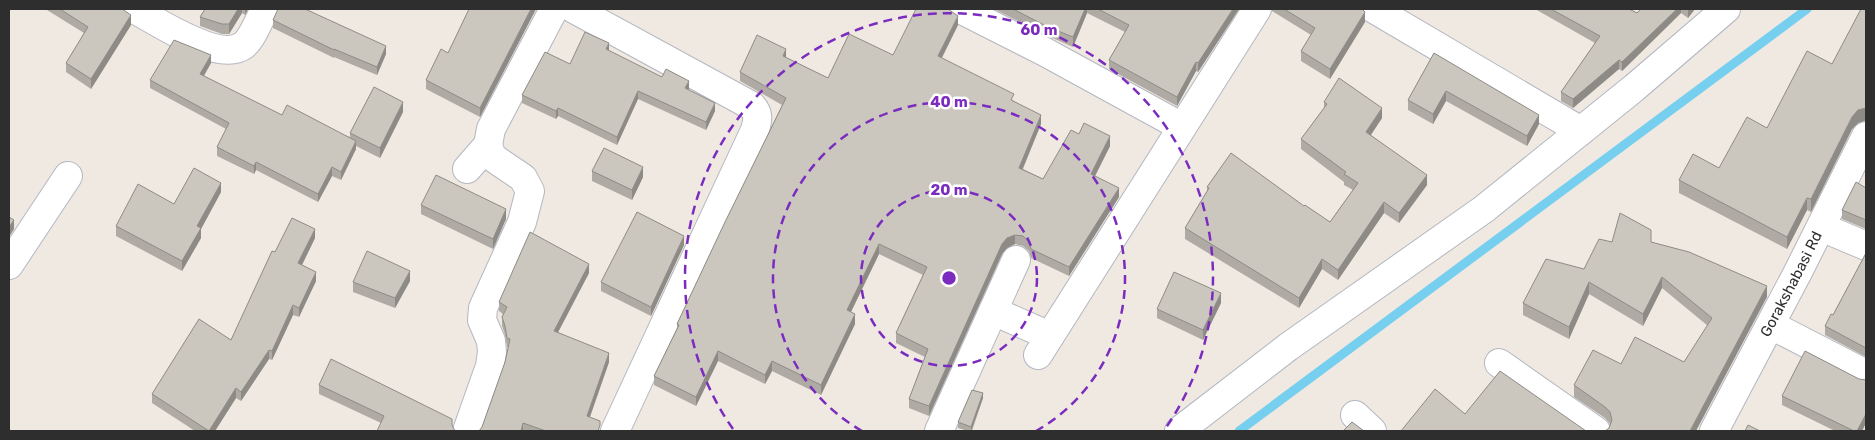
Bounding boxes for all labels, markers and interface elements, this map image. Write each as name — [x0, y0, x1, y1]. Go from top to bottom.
text: 60 m — [1021, 21, 1057, 39]
text: 40 m — [930, 93, 968, 111]
text: 20 m — [931, 181, 967, 199]
street label: Gorakshabasi Rd — [1756, 228, 1826, 340]
centre of rings — [940, 269, 958, 287]

